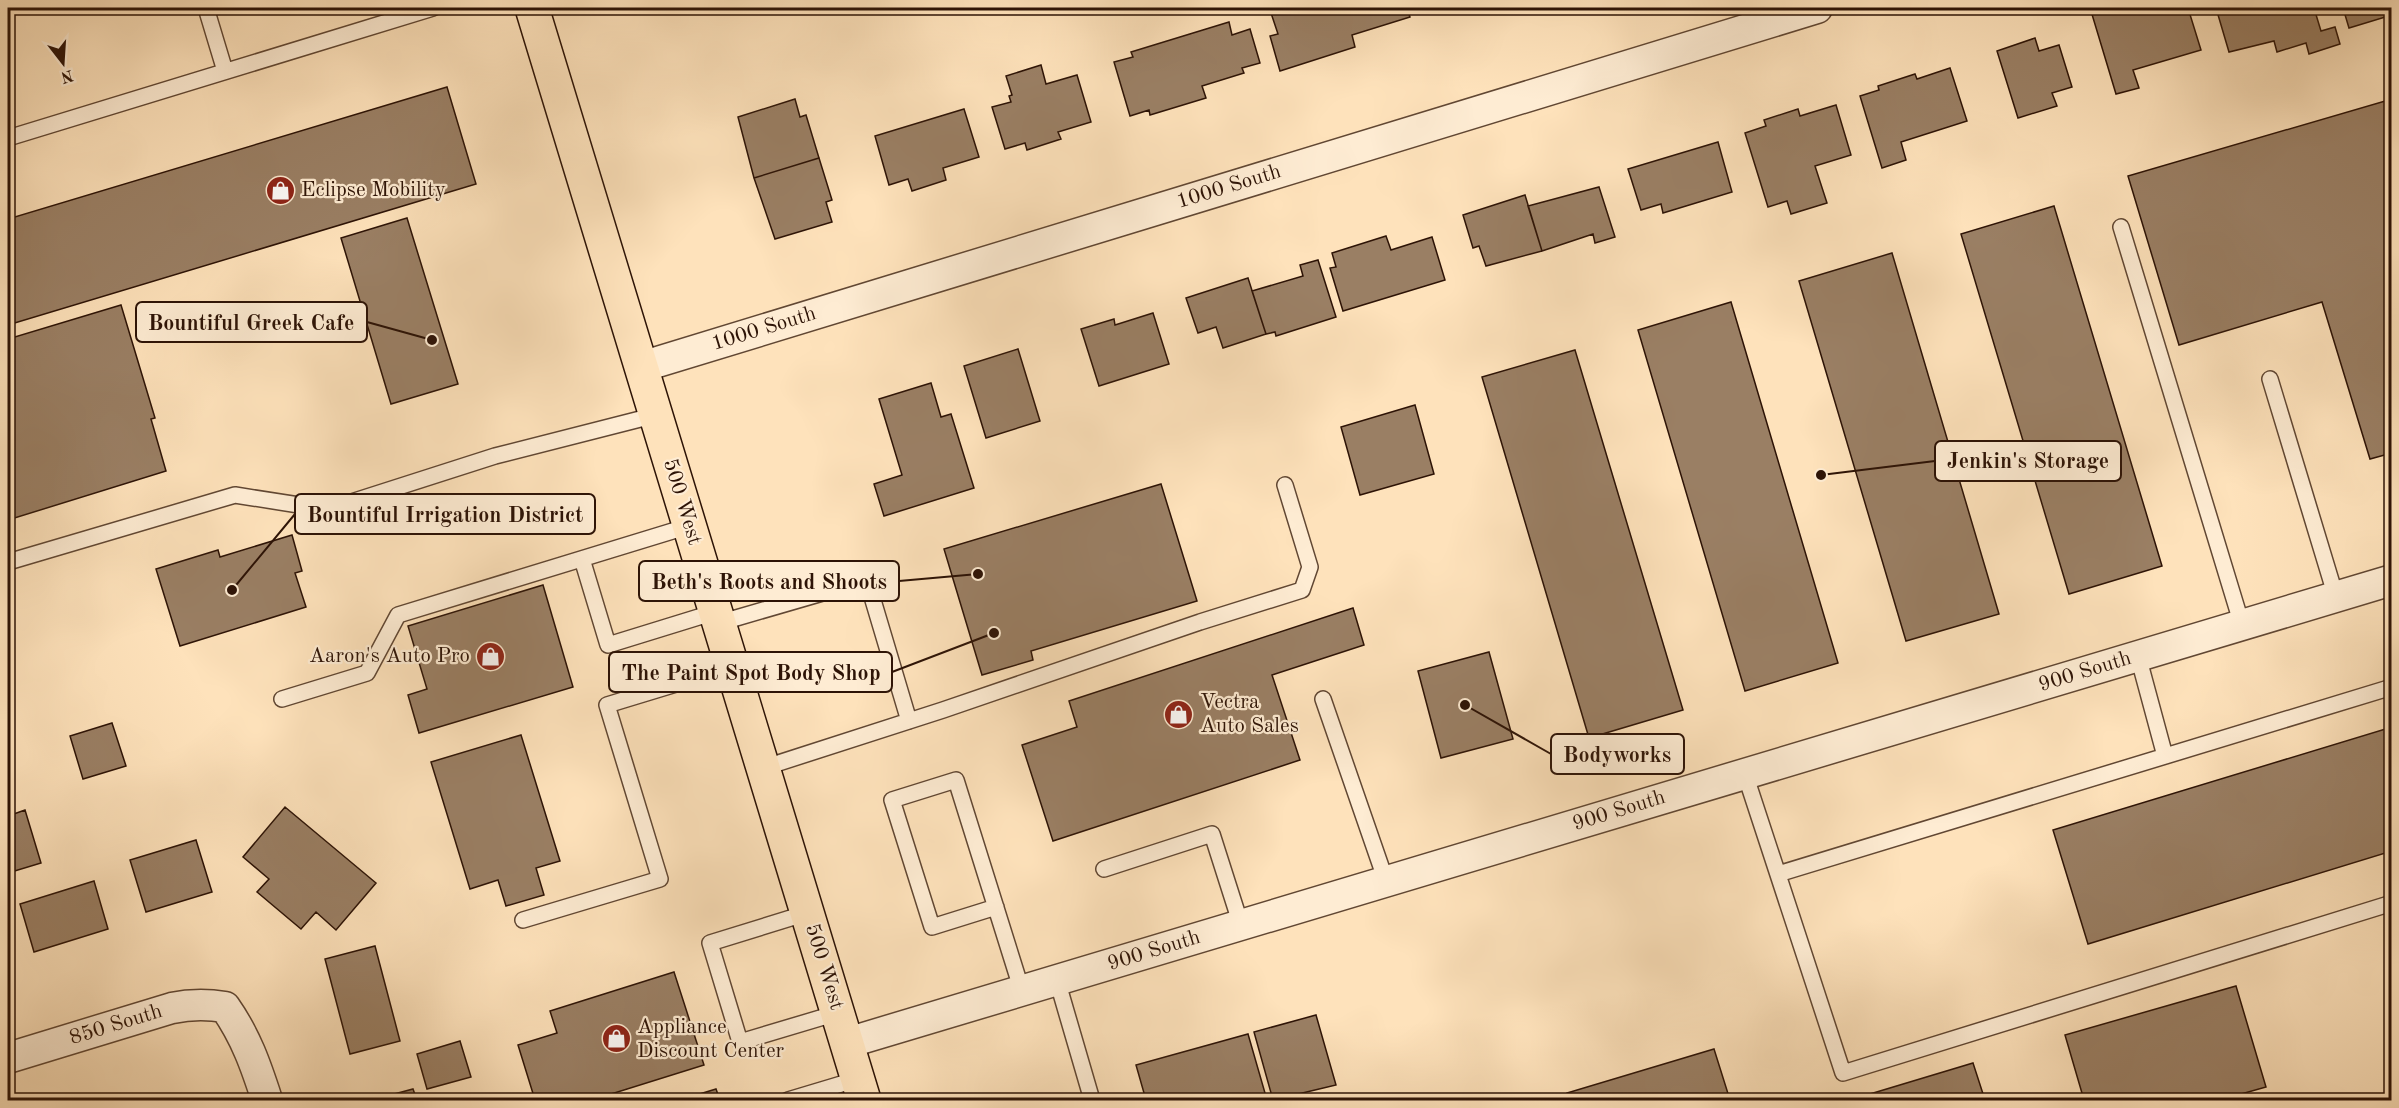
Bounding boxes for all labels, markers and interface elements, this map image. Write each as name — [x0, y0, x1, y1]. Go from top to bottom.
north arrow — [33, 33, 93, 93]
text: N — [58, 66, 75, 85]
street label: 1000 South — [1174, 161, 1284, 213]
shop icon: Eclipse Mobility — [264, 174, 296, 206]
place label: Eclipse Mobility — [301, 180, 446, 201]
callout: Bountiful Greek Cafe — [136, 302, 367, 342]
street label: 1000 South — [709, 303, 819, 355]
text: Bountiful Greek Cafe — [148, 313, 354, 335]
callout: Jenkin's Storage — [1935, 441, 2121, 481]
text: Jenkin's Storage — [1947, 451, 2109, 473]
street label: 500 West — [659, 456, 705, 548]
callout: Bountiful Irrigation District — [295, 494, 595, 534]
text: Bountiful Irrigation District — [307, 505, 583, 527]
callout: Beth's Roots and Shoots — [639, 561, 899, 601]
text: Beth's Roots and Shoots — [651, 572, 887, 594]
shop icon: Aaron's Auto Pro — [475, 640, 507, 672]
place label: Aaron's Auto Pro — [309, 646, 470, 667]
street label: 900 South — [2036, 648, 2134, 696]
callout: The Paint Spot Body Shop — [609, 652, 892, 692]
text: The Paint Spot Body Shop — [621, 663, 881, 685]
place label: Vectra Auto Sales — [1200, 692, 1299, 737]
shop icon: Vectra Auto Sales — [1163, 698, 1195, 730]
callout: Bodyworks — [1551, 734, 1684, 774]
text: Bodyworks — [1563, 745, 1671, 767]
street label: 900 South — [1570, 787, 1668, 835]
street label: 500 West — [801, 921, 847, 1013]
street label: 900 South — [1105, 927, 1203, 975]
street label: 850 South — [67, 1001, 165, 1049]
place label: Appliance Discount Center — [637, 1017, 785, 1062]
shop icon: Appliance Discount Center — [600, 1023, 632, 1055]

